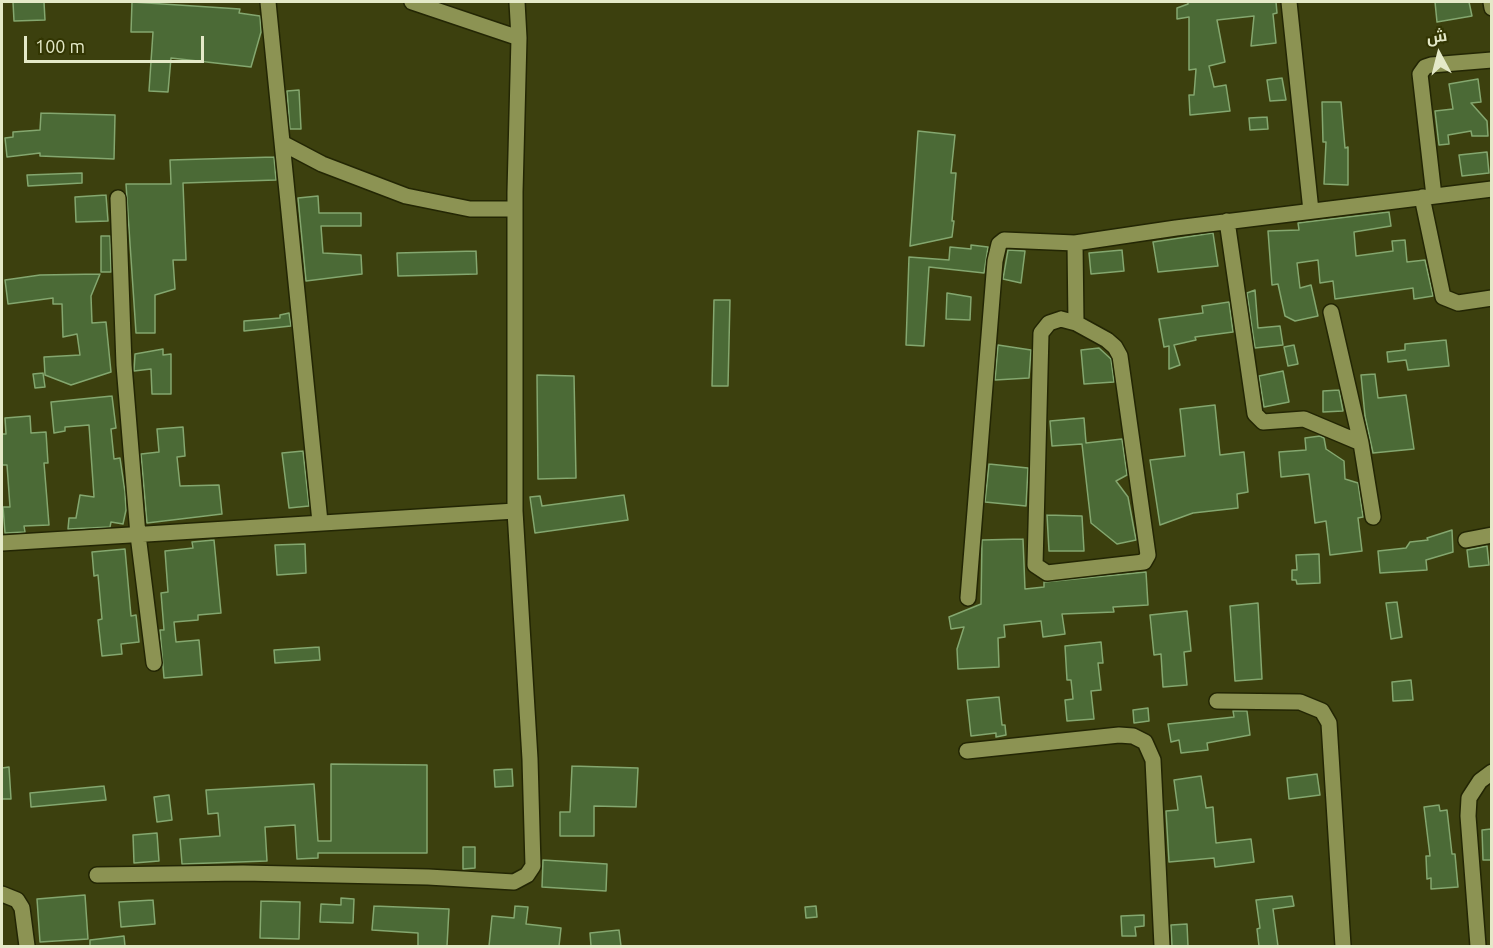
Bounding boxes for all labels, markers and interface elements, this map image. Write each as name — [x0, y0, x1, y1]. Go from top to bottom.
scale bar — [27, 24, 207, 62]
north arrow — [1409, 24, 1469, 84]
text: ش — [1426, 26, 1448, 46]
text: 100 m — [35, 36, 85, 56]

